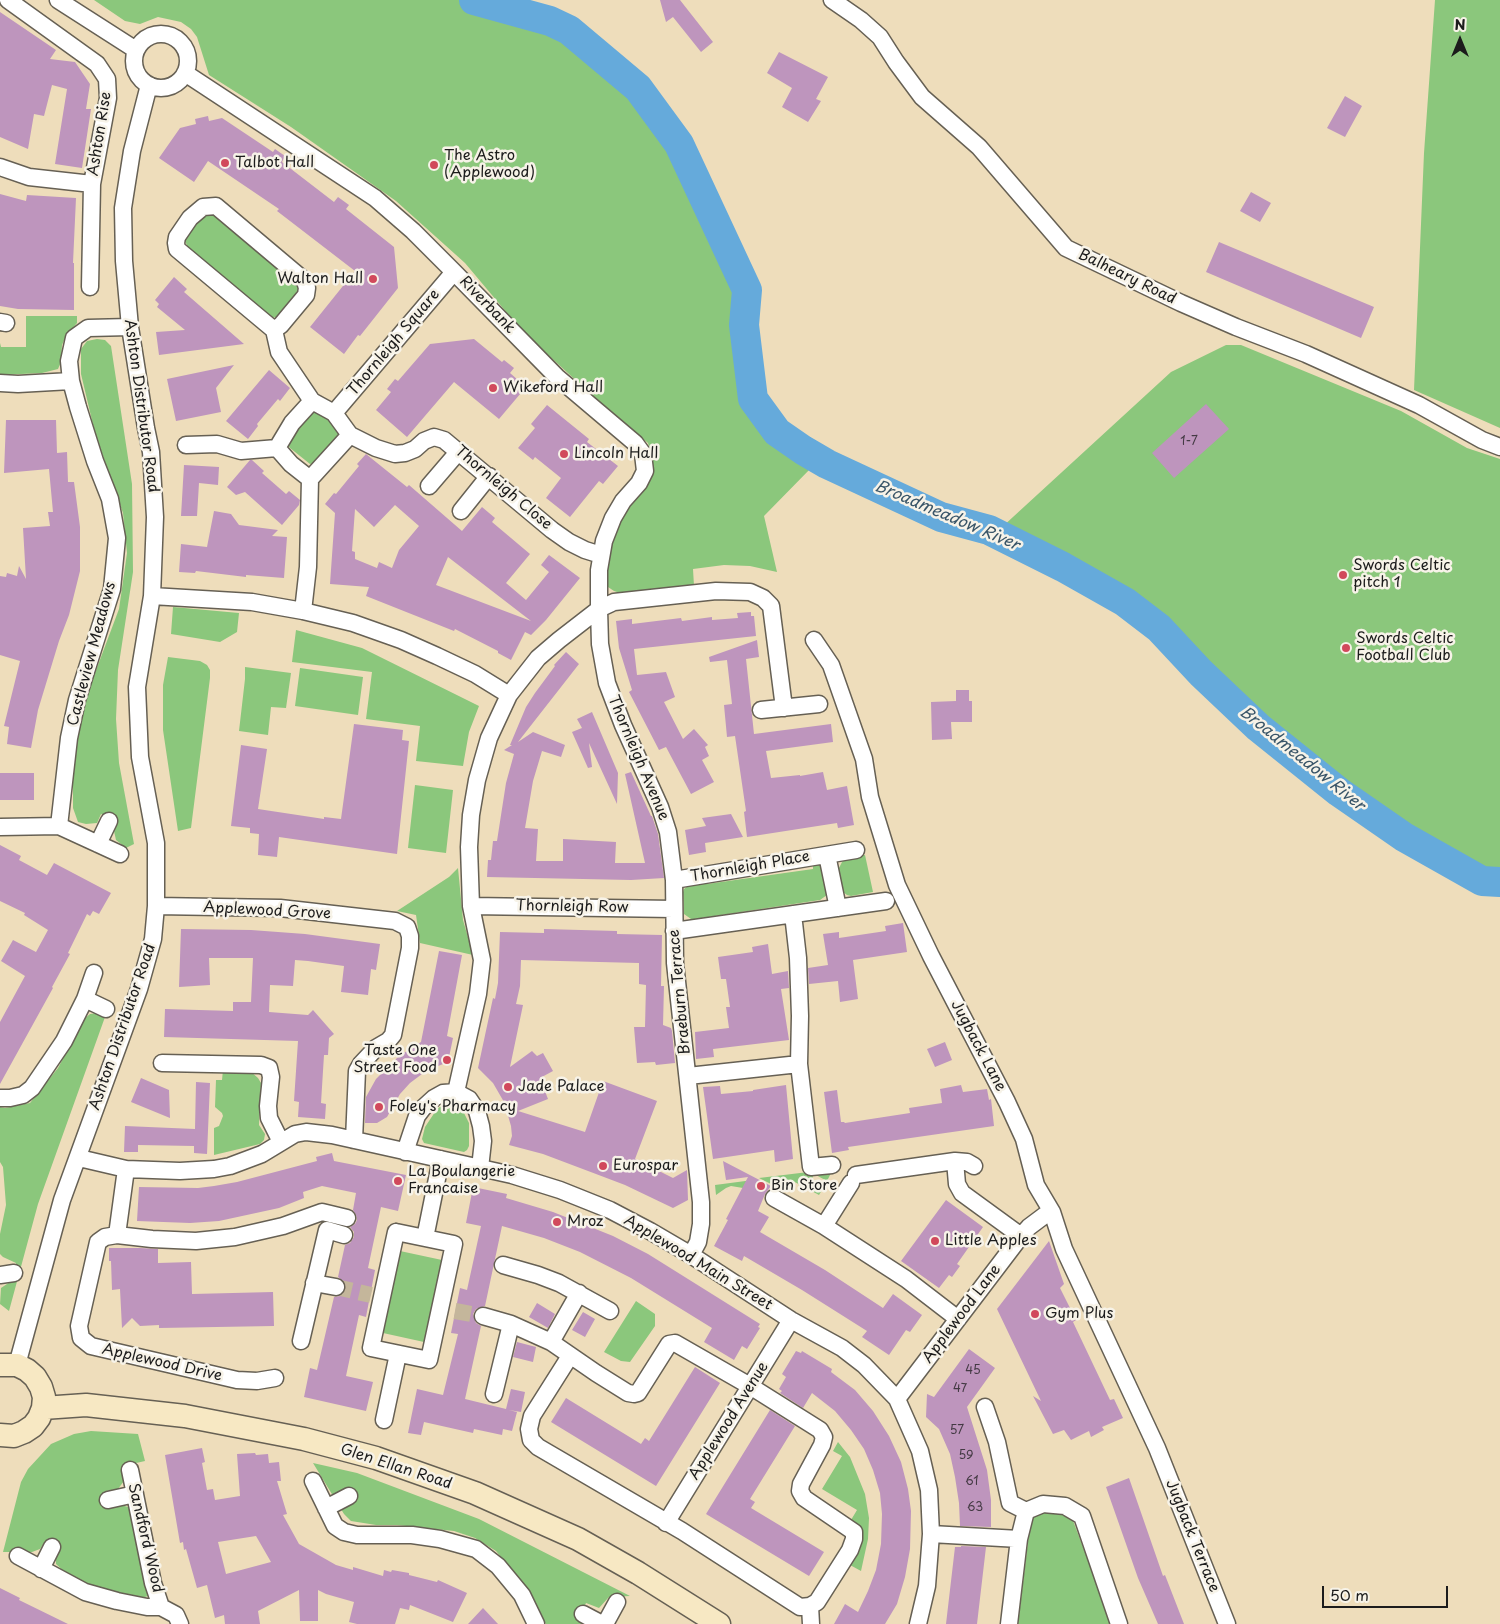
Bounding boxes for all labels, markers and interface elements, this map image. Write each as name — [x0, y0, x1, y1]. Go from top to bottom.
text: N — [1454, 14, 1466, 35]
north arrow — [1435, 15, 1485, 65]
street label: Ashton Rise — [84, 91, 116, 177]
place label: The Astro (Applewood) — [444, 147, 535, 182]
place label: Talbot Hall — [235, 154, 314, 172]
marker: Talbot Hall — [219, 157, 231, 169]
marker: The Astro (Applewood) — [428, 159, 440, 171]
street label: Balheary Road — [1075, 246, 1179, 308]
place label: Walton Hall — [277, 270, 363, 288]
marker: Walton Hall — [367, 273, 379, 285]
street label: Riverbank — [455, 273, 519, 337]
street label: Thornleigh Square — [344, 286, 444, 400]
street label: Ashton Distributor Road — [120, 318, 162, 494]
place label: Wikeford Hall — [503, 379, 603, 397]
marker: Wikeford Hall — [487, 382, 499, 394]
house number: 1-7 — [1180, 435, 1198, 449]
street label: Thornleigh Close — [451, 442, 555, 534]
place label: Lincoln Hall — [574, 445, 658, 463]
marker: Lincoln Hall — [558, 448, 570, 460]
water label: Broadmeadow River — [872, 477, 1022, 555]
place label: Swords Celtic pitch 1 — [1353, 557, 1450, 592]
marker: Swords Celtic pitch 1 — [1337, 569, 1349, 581]
street label: Castleview Meadows — [64, 580, 120, 728]
place label: Swords Celtic Football Club — [1356, 630, 1453, 665]
marker: Swords Celtic Football Club — [1340, 642, 1352, 654]
street label: Thornleigh Avenue — [604, 693, 672, 823]
water label: Broadmeadow River — [1236, 703, 1368, 815]
street label: Thornleigh Place — [689, 848, 811, 886]
street label: Thornleigh Row — [515, 897, 629, 917]
street label: Applewood Grove — [203, 899, 331, 923]
street label: Braeburn Terrace — [666, 929, 694, 1055]
street label: Ashton Distributor Road — [86, 941, 160, 1113]
street label: Jugback Lane — [946, 997, 1010, 1095]
place label: Taste One Street Food — [353, 1042, 437, 1077]
marker: Taste One Street Food — [441, 1054, 453, 1066]
place label: Jade Palace — [518, 1078, 604, 1096]
marker: Jade Palace — [502, 1081, 514, 1093]
place label: Foley's Pharmacy — [389, 1098, 516, 1116]
marker: Foley's Pharmacy — [373, 1101, 385, 1113]
place label: Eurospar — [613, 1157, 678, 1175]
marker: Eurospar — [597, 1160, 609, 1172]
place label: La Boulangerie Francaise — [408, 1163, 515, 1198]
marker: La Boulangerie Francaise — [392, 1175, 404, 1187]
place label: Bin Store — [771, 1177, 837, 1195]
marker: Bin Store — [755, 1180, 767, 1192]
street label: Applewood Main Street — [620, 1211, 776, 1315]
place label: Mroz — [567, 1213, 604, 1231]
marker: Mroz — [551, 1216, 563, 1228]
place label: Little Apples — [945, 1232, 1037, 1250]
marker: Little Apples — [929, 1235, 941, 1247]
street label: Applewood Lane — [919, 1261, 1005, 1367]
place label: Gym Plus — [1045, 1305, 1113, 1323]
marker: Gym Plus — [1029, 1308, 1041, 1320]
street label: Applewood Drive — [100, 1340, 224, 1386]
street label: Applewood Avenue — [685, 1359, 773, 1483]
house number: 45 — [965, 1364, 981, 1378]
house number: 47 — [953, 1382, 967, 1396]
house number: 57 — [950, 1424, 964, 1438]
street label: Glen Ellan Road — [338, 1440, 454, 1494]
house number: 59 — [959, 1449, 973, 1463]
house number: 61 — [965, 1475, 979, 1489]
street label: Jugback Terrace — [1161, 1477, 1223, 1595]
street label: Sandford Wood — [124, 1482, 166, 1594]
house number: 63 — [967, 1501, 983, 1515]
scale bar — [1325, 1576, 1451, 1608]
text: 50 m — [1330, 1583, 1369, 1606]

